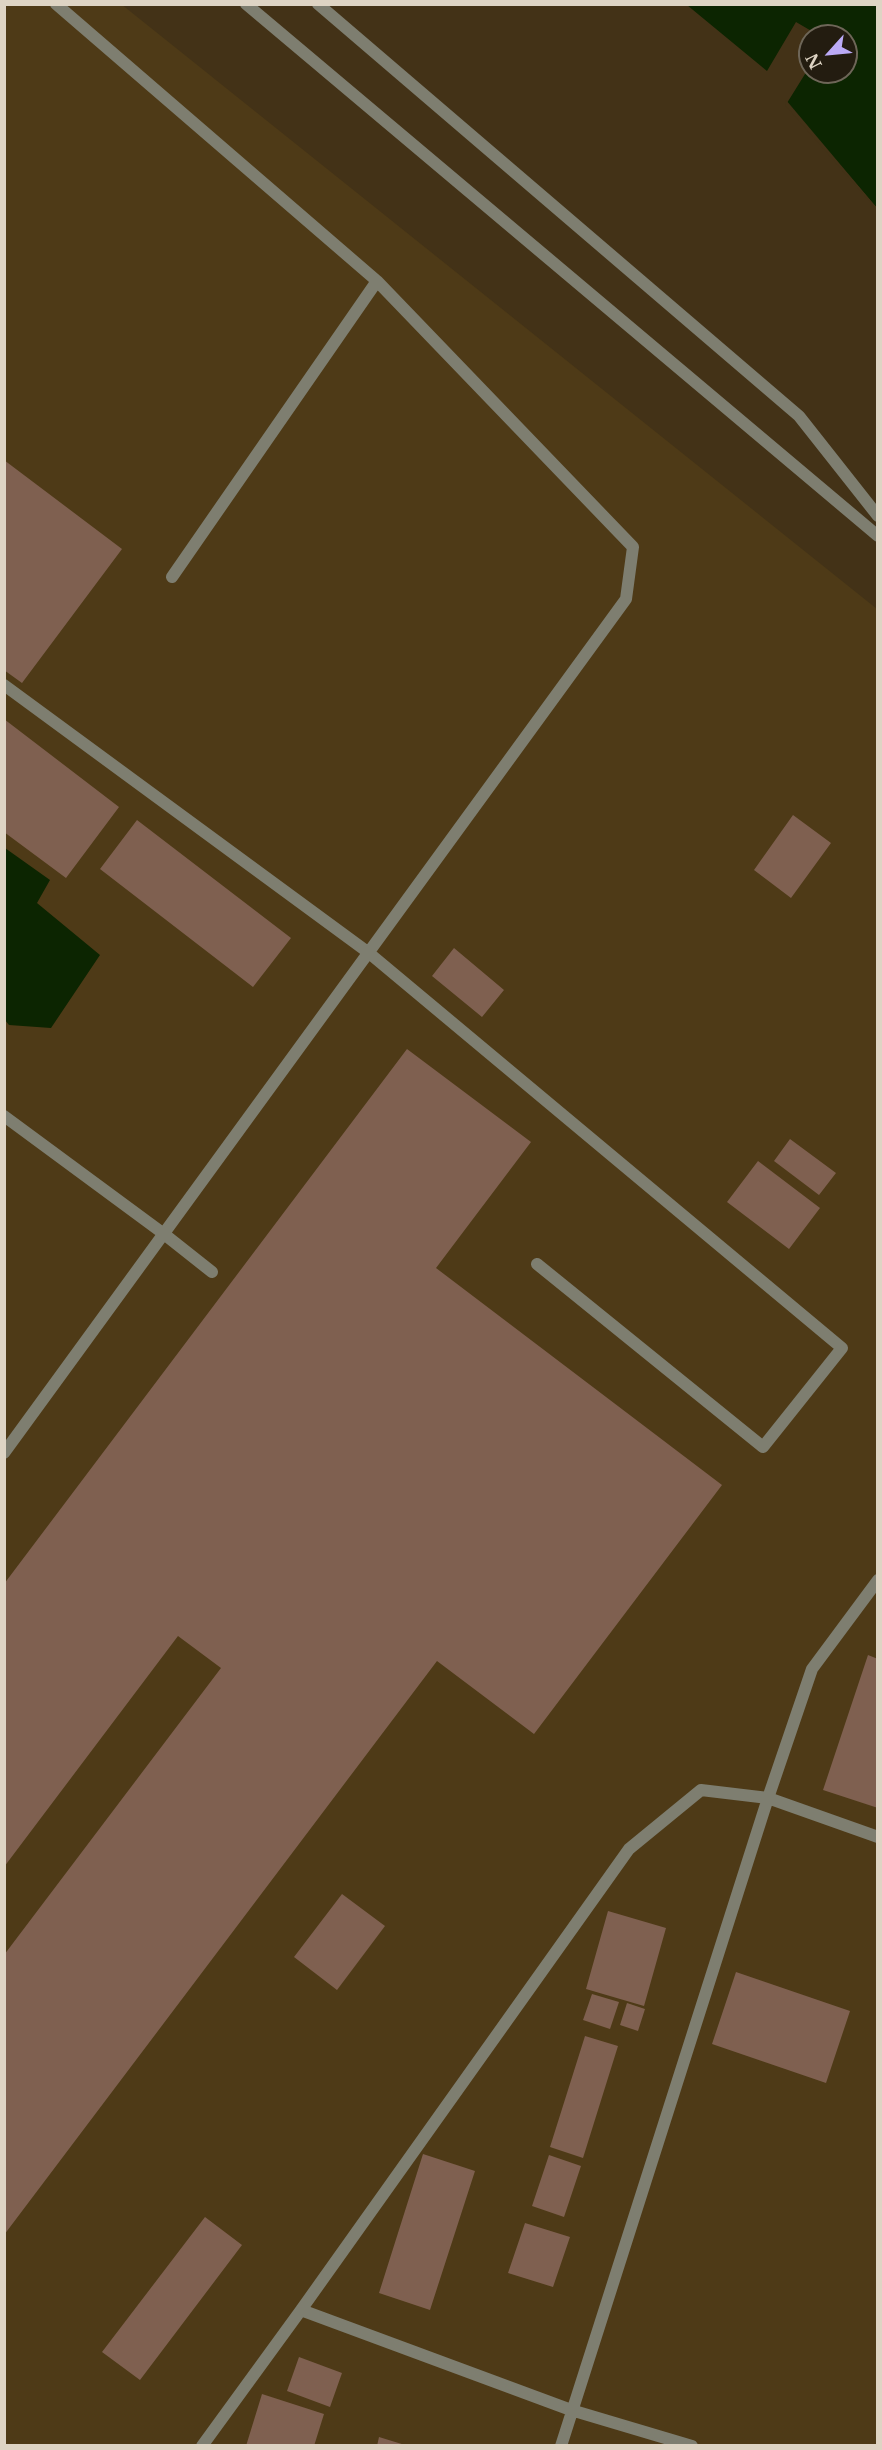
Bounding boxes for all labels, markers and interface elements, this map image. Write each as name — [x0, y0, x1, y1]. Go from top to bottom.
north arrow — [798, 24, 858, 84]
text: N — [801, 50, 826, 73]

